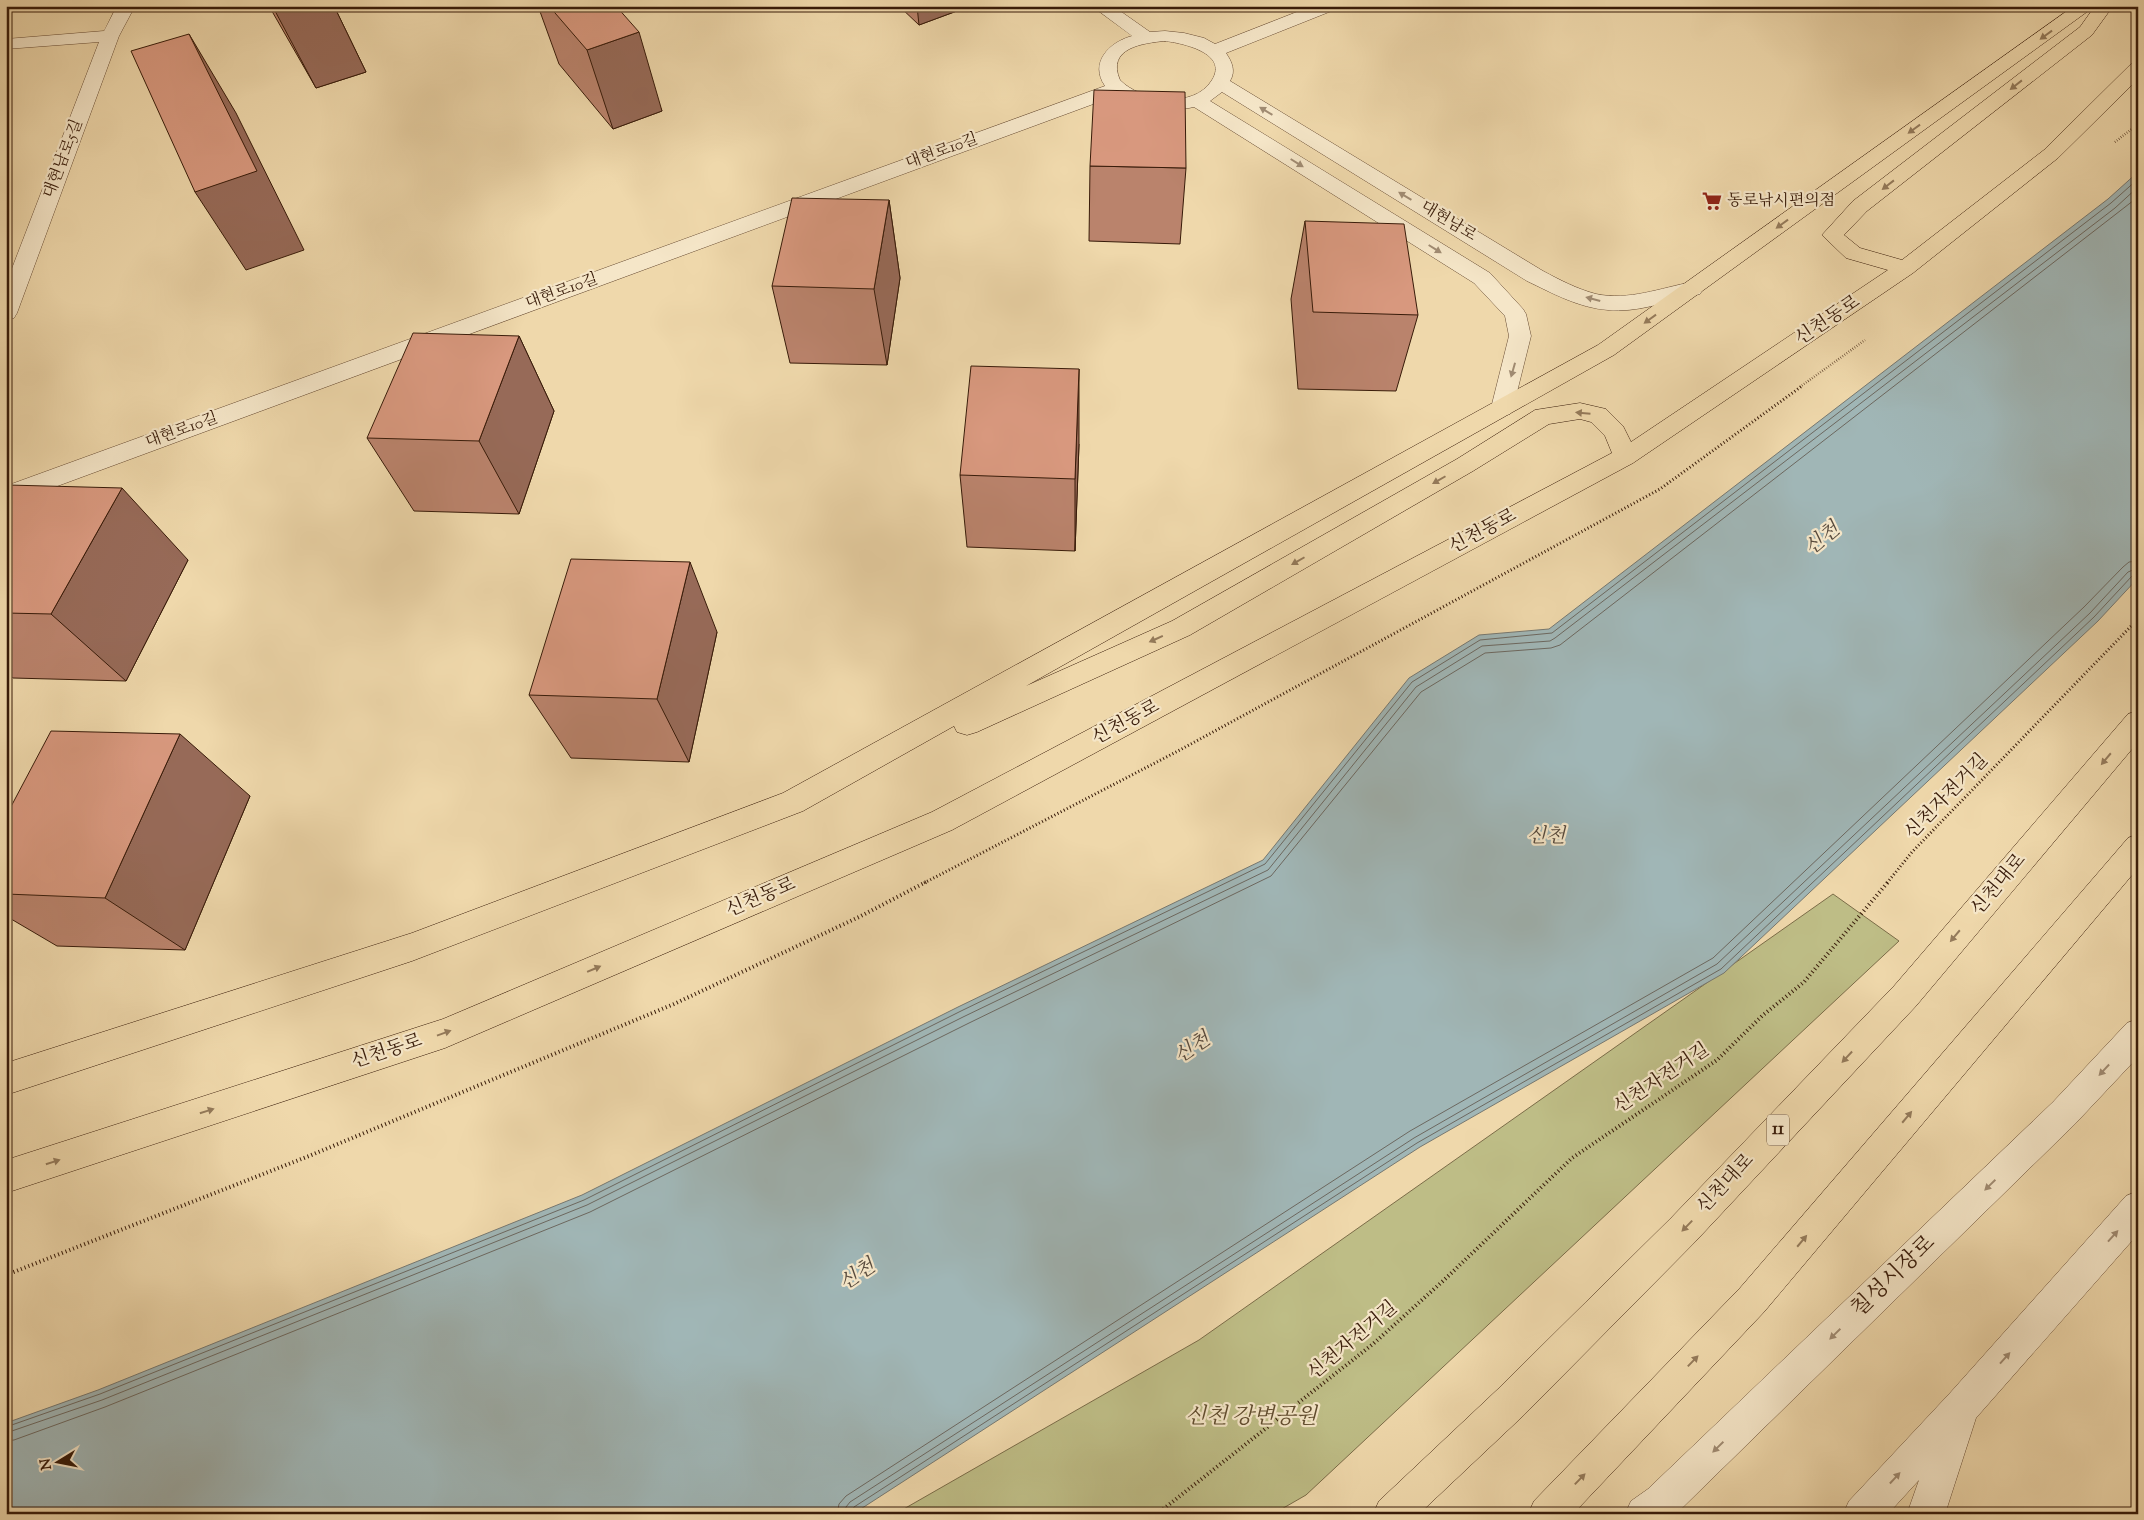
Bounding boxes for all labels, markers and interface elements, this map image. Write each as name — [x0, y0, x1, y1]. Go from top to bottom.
one-way arrow — [2039, 30, 2053, 40]
one-way arrow — [2010, 80, 2023, 91]
one-way arrow — [1260, 107, 1273, 116]
street label: 대현남로5길 — [38, 116, 90, 202]
one-way arrow — [1907, 124, 1921, 134]
street label: 대현로10길 — [903, 128, 981, 176]
one-way arrow — [1290, 158, 1303, 167]
one-way arrow — [1882, 179, 1895, 190]
supermarket icon: 동로낚시편의점 — [1701, 190, 1723, 212]
place label: 동로낚시편의점 — [1727, 190, 1835, 213]
one-way arrow — [1398, 192, 1411, 201]
street label: 대현남로 — [1416, 196, 1481, 248]
one-way arrow — [1775, 219, 1789, 229]
one-way arrow — [1428, 244, 1441, 253]
street label: 대현로10길 — [523, 268, 601, 316]
street label: 신천동로 — [1790, 289, 1866, 353]
one-way arrow — [1585, 295, 1600, 303]
one-way arrow — [1643, 314, 1657, 324]
one-way arrow — [1508, 363, 1516, 378]
street label: 대현로10길 — [143, 407, 221, 455]
one-way arrow — [1575, 408, 1591, 416]
one-way arrow — [1432, 476, 1446, 484]
street label: 신천동로 — [1444, 503, 1522, 561]
water label: 신천 — [1799, 515, 1848, 564]
one-way arrow — [1291, 556, 1305, 565]
one-way arrow — [1149, 635, 1163, 643]
street label: 신천동로 — [1087, 694, 1165, 752]
street label: 신천자전거길 — [1899, 748, 1995, 846]
one-way arrow — [2100, 753, 2112, 765]
water label: 신천 — [1527, 823, 1567, 852]
street label: 신천대로 — [1965, 848, 2033, 922]
street label: 신천동로 — [722, 871, 800, 925]
one-way arrow — [1950, 930, 1961, 943]
one-way arrow — [587, 965, 601, 973]
water label: 신천 — [1169, 1025, 1219, 1072]
street label: 신천동로 — [348, 1028, 426, 1076]
one-way arrow — [437, 1028, 451, 1036]
street label: 신천자전거길 — [1609, 1037, 1715, 1121]
one-way arrow — [1841, 1051, 1853, 1063]
one-way arrow — [2098, 1063, 2110, 1075]
one-way arrow — [200, 1107, 215, 1115]
one-way arrow — [1902, 1111, 1913, 1124]
road number: 11 — [1767, 1114, 1789, 1146]
street label: 신천대로 — [1691, 1148, 1761, 1220]
one-way arrow — [45, 1158, 60, 1165]
one-way arrow — [1984, 1179, 1996, 1191]
one-way arrow — [1681, 1219, 1693, 1231]
street label: 칠성시장로 — [1845, 1229, 1943, 1325]
one-way arrow — [2107, 1230, 2118, 1243]
one-way arrow — [1796, 1235, 1807, 1247]
water label: 신천 — [834, 1252, 884, 1299]
street label: 신천자전거길 — [1302, 1295, 1404, 1387]
one-way arrow — [1829, 1328, 1841, 1340]
one-way arrow — [1999, 1353, 2011, 1365]
one-way arrow — [1687, 1356, 1699, 1368]
park label: 신천 강변공원 — [1185, 1402, 1319, 1434]
north arrow — [32, 1438, 82, 1488]
one-way arrow — [1712, 1441, 1724, 1453]
text: N — [36, 1457, 58, 1471]
one-way arrow — [1574, 1473, 1586, 1485]
one-way arrow — [1889, 1473, 1901, 1485]

